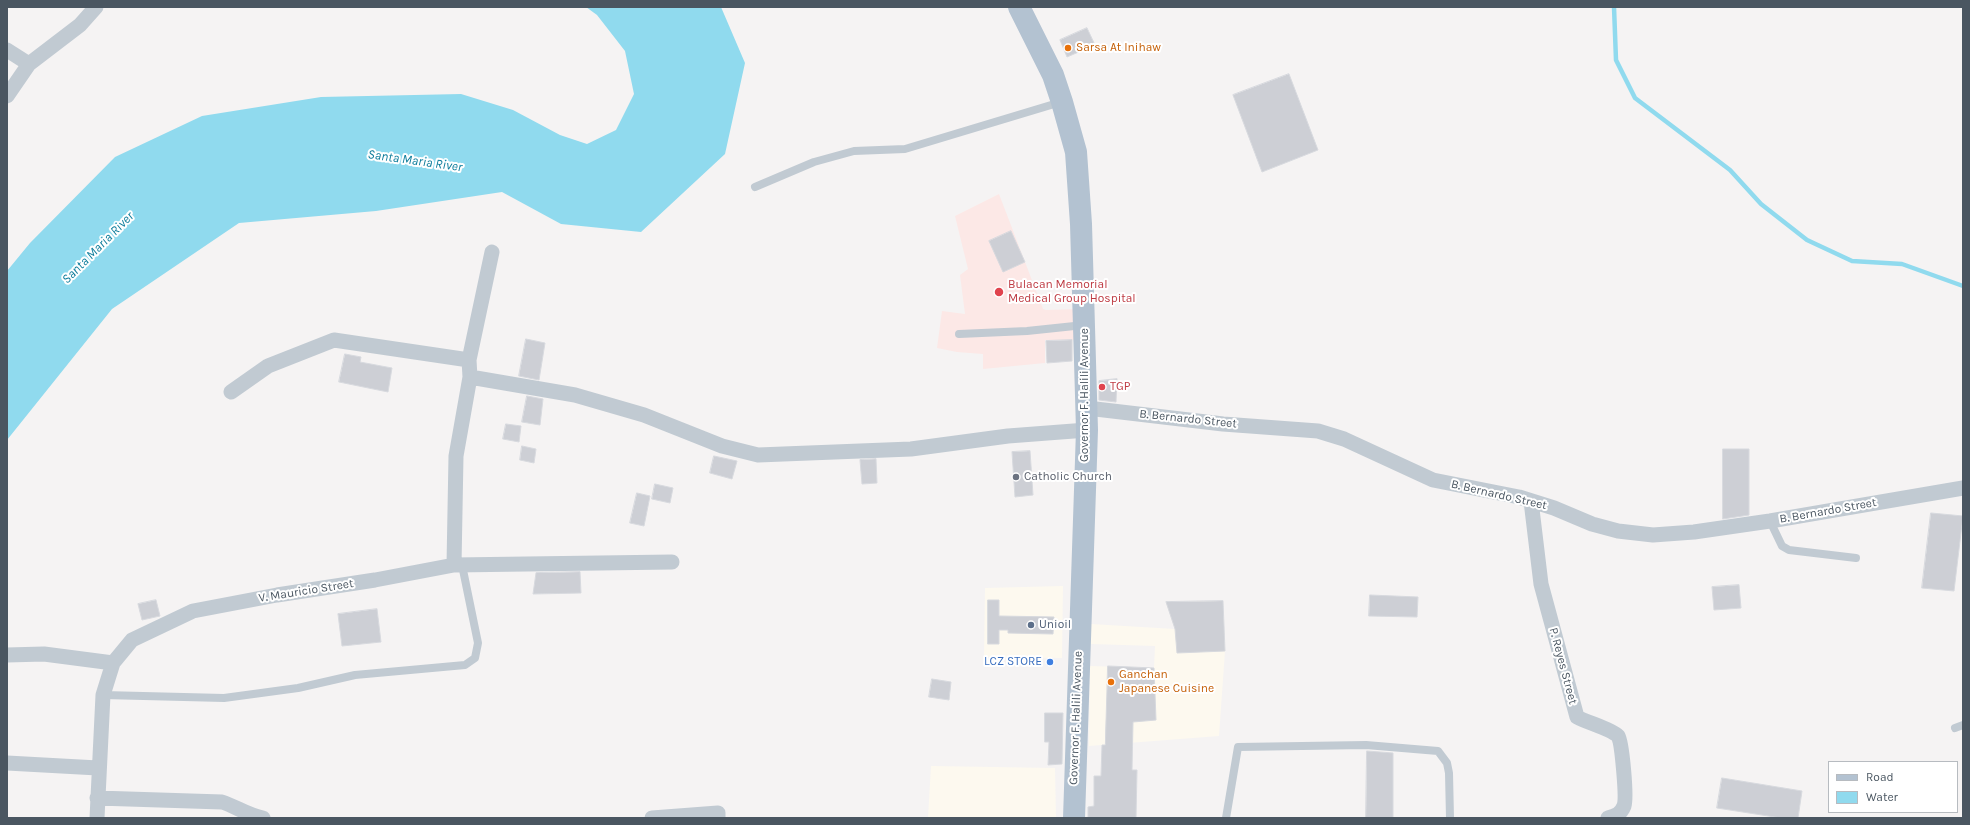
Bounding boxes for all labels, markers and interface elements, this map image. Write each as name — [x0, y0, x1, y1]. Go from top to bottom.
place label: Sarsa At Inihaw — [1076, 41, 1161, 55]
marker: Sarsa At Inihaw — [1063, 43, 1073, 53]
water label: Santa Maria River — [367, 147, 463, 175]
water label: Santa Maria River — [59, 209, 137, 287]
place label: Bulacan Memorial Medical Group Hospital — [1008, 278, 1136, 306]
marker: Bulacan Memorial Medical Group Hospital — [993, 286, 1005, 298]
street label: Governor F. Halili Avenue — [1078, 328, 1092, 462]
place label: TGP — [1110, 380, 1130, 394]
marker: TGP — [1097, 382, 1107, 392]
street label: B. Bernardo Street — [1138, 407, 1238, 431]
place label: Catholic Church — [1024, 470, 1112, 484]
marker: Catholic Church — [1011, 472, 1021, 482]
street label: B. Bernardo Street — [1450, 477, 1548, 513]
street label: B. Bernardo Street — [1778, 495, 1878, 527]
street label: V. Mauricio Street — [258, 576, 354, 606]
place label: Unioil — [1039, 618, 1071, 632]
marker: Unioil — [1026, 620, 1036, 630]
street label: P. Reyes Street — [1546, 626, 1580, 706]
street label: Governor F. Halili Avenue — [1066, 651, 1086, 785]
place label: LCZ STORE — [984, 655, 1042, 669]
marker: LCZ STORE — [1045, 657, 1055, 667]
place label: Ganchan Japanese Cuisine — [1119, 668, 1214, 696]
marker: Ganchan Japanese Cuisine — [1106, 677, 1116, 687]
legend — [1828, 761, 1958, 813]
text: Road — [1866, 770, 1894, 784]
text: Water — [1866, 790, 1898, 804]

